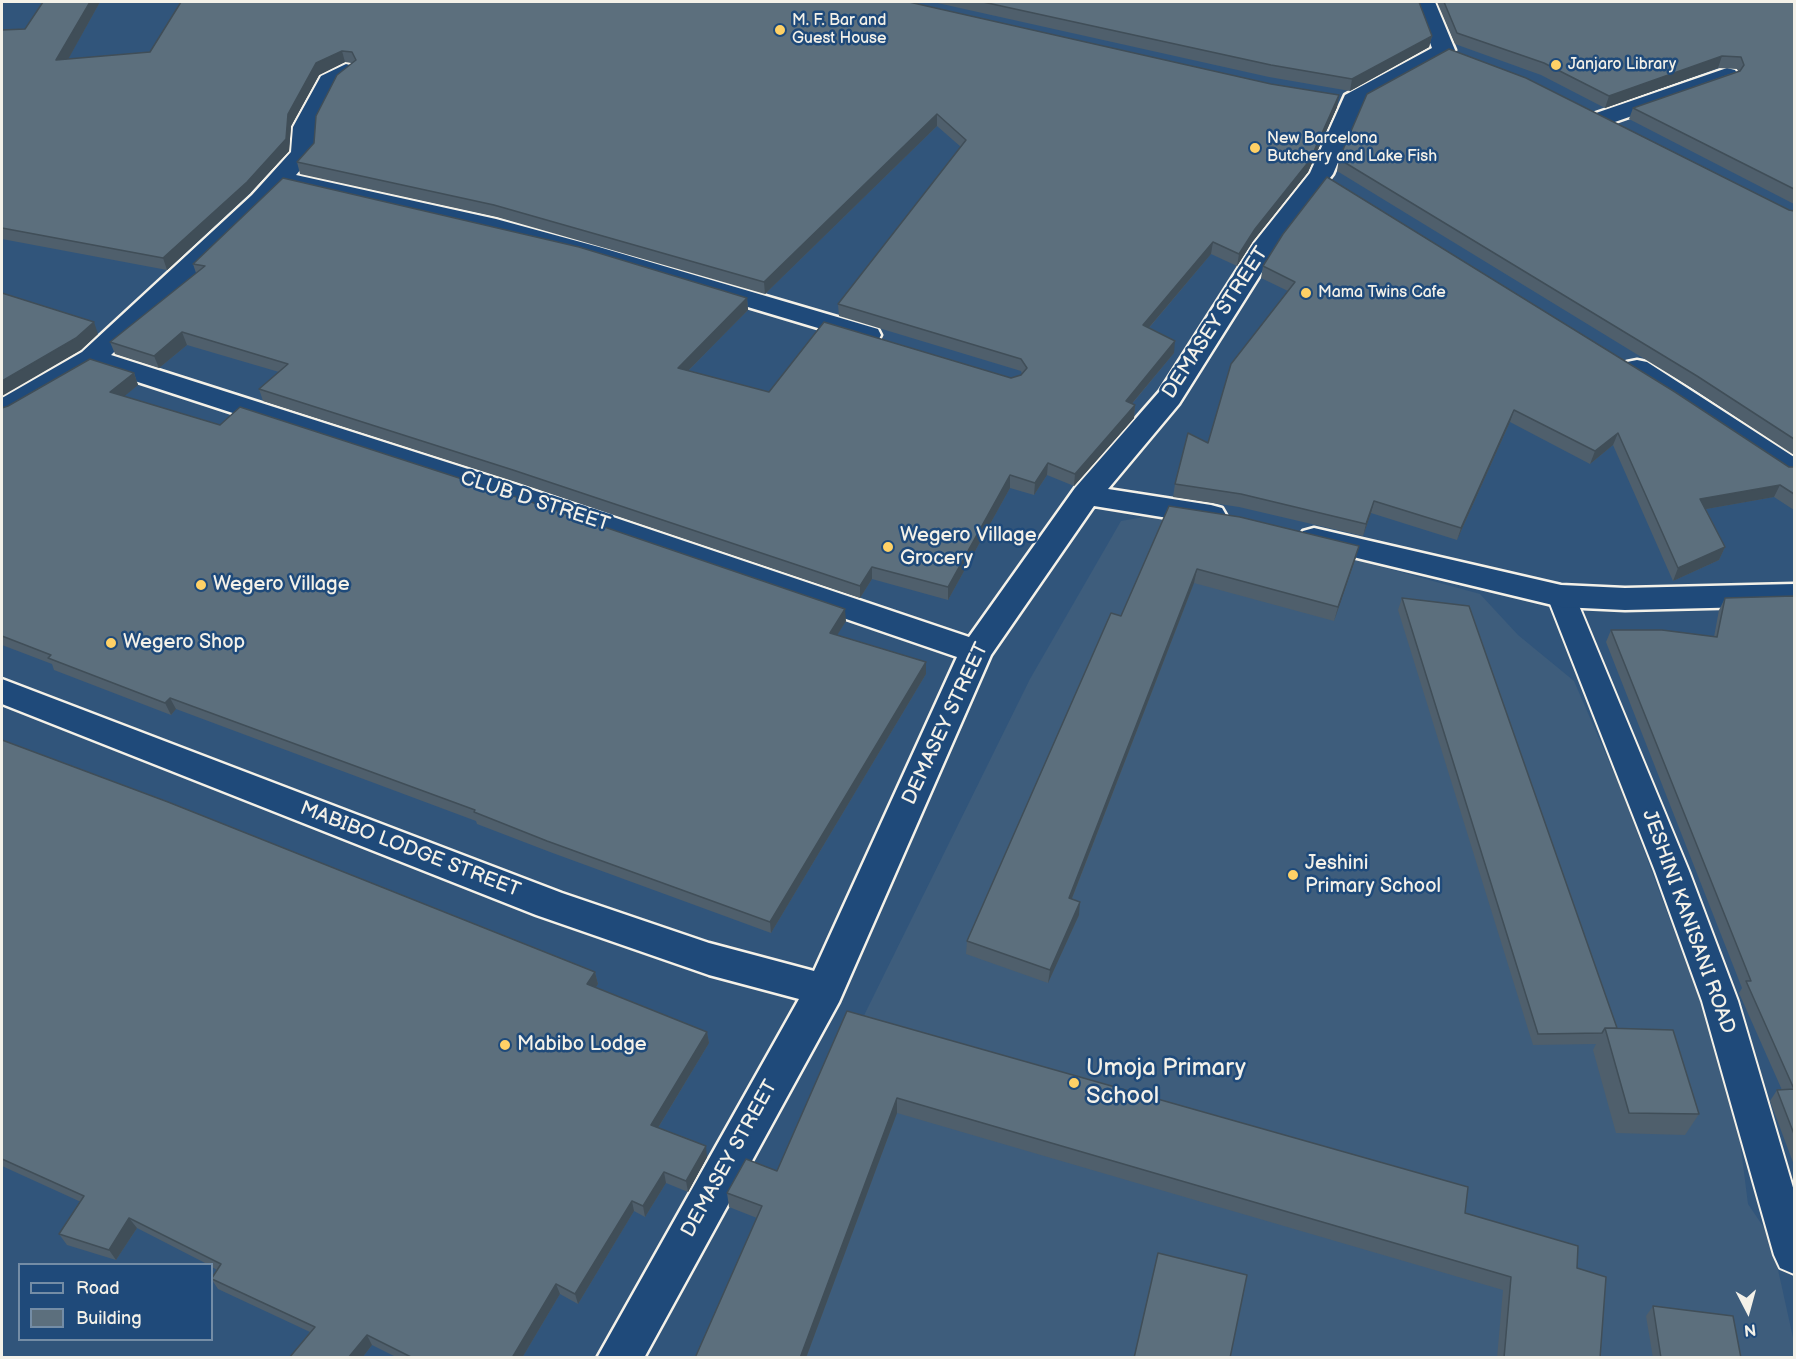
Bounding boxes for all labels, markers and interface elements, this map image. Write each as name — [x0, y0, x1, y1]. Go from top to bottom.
place label: M. F. Bar and Guest House — [792, 11, 886, 49]
marker: M. F. Bar and Guest House — [773, 23, 787, 37]
place label: Janjaro Library — [1568, 55, 1676, 75]
marker: Janjaro Library — [1549, 58, 1563, 72]
place label: New Barcelona Butchery and Lake Fish — [1267, 129, 1437, 167]
marker: New Barcelona Butchery and Lake Fish — [1248, 141, 1262, 155]
street label: DEMASEY STREET — [1158, 243, 1274, 403]
place label: Mama Twins Cafe — [1318, 283, 1446, 303]
marker: Mama Twins Cafe — [1299, 286, 1313, 300]
street label: CLUB D STREET — [457, 467, 613, 537]
place label: Wegero Village Grocery — [900, 524, 1037, 571]
marker: Wegero Village Grocery — [881, 540, 895, 554]
place label: Wegero Village — [213, 573, 350, 597]
marker: Wegero Village — [194, 578, 208, 592]
place label: Wegero Shop — [123, 631, 245, 655]
marker: Wegero Shop — [104, 636, 118, 650]
street label: DEMASEY STREET — [898, 639, 994, 809]
street label: MABIBO LODGE STREET — [296, 797, 524, 903]
street label: JESHINI KANISANI ROAD — [1636, 807, 1740, 1037]
place label: Jeshini Primary School — [1305, 852, 1441, 899]
marker: Jeshini Primary School — [1286, 868, 1300, 882]
place label: Mabibo Lodge — [517, 1033, 647, 1057]
marker: Mabibo Lodge — [498, 1038, 512, 1052]
place label: Umoja Primary School — [1086, 1055, 1246, 1111]
street label: DEMASEY STREET — [677, 1076, 783, 1242]
marker: Umoja Primary School — [1067, 1076, 1081, 1090]
legend — [18, 1263, 213, 1341]
text: Road — [76, 1278, 120, 1299]
north arrow — [1718, 1281, 1778, 1341]
text: Building — [76, 1308, 142, 1329]
text: N — [1743, 1319, 1757, 1339]

